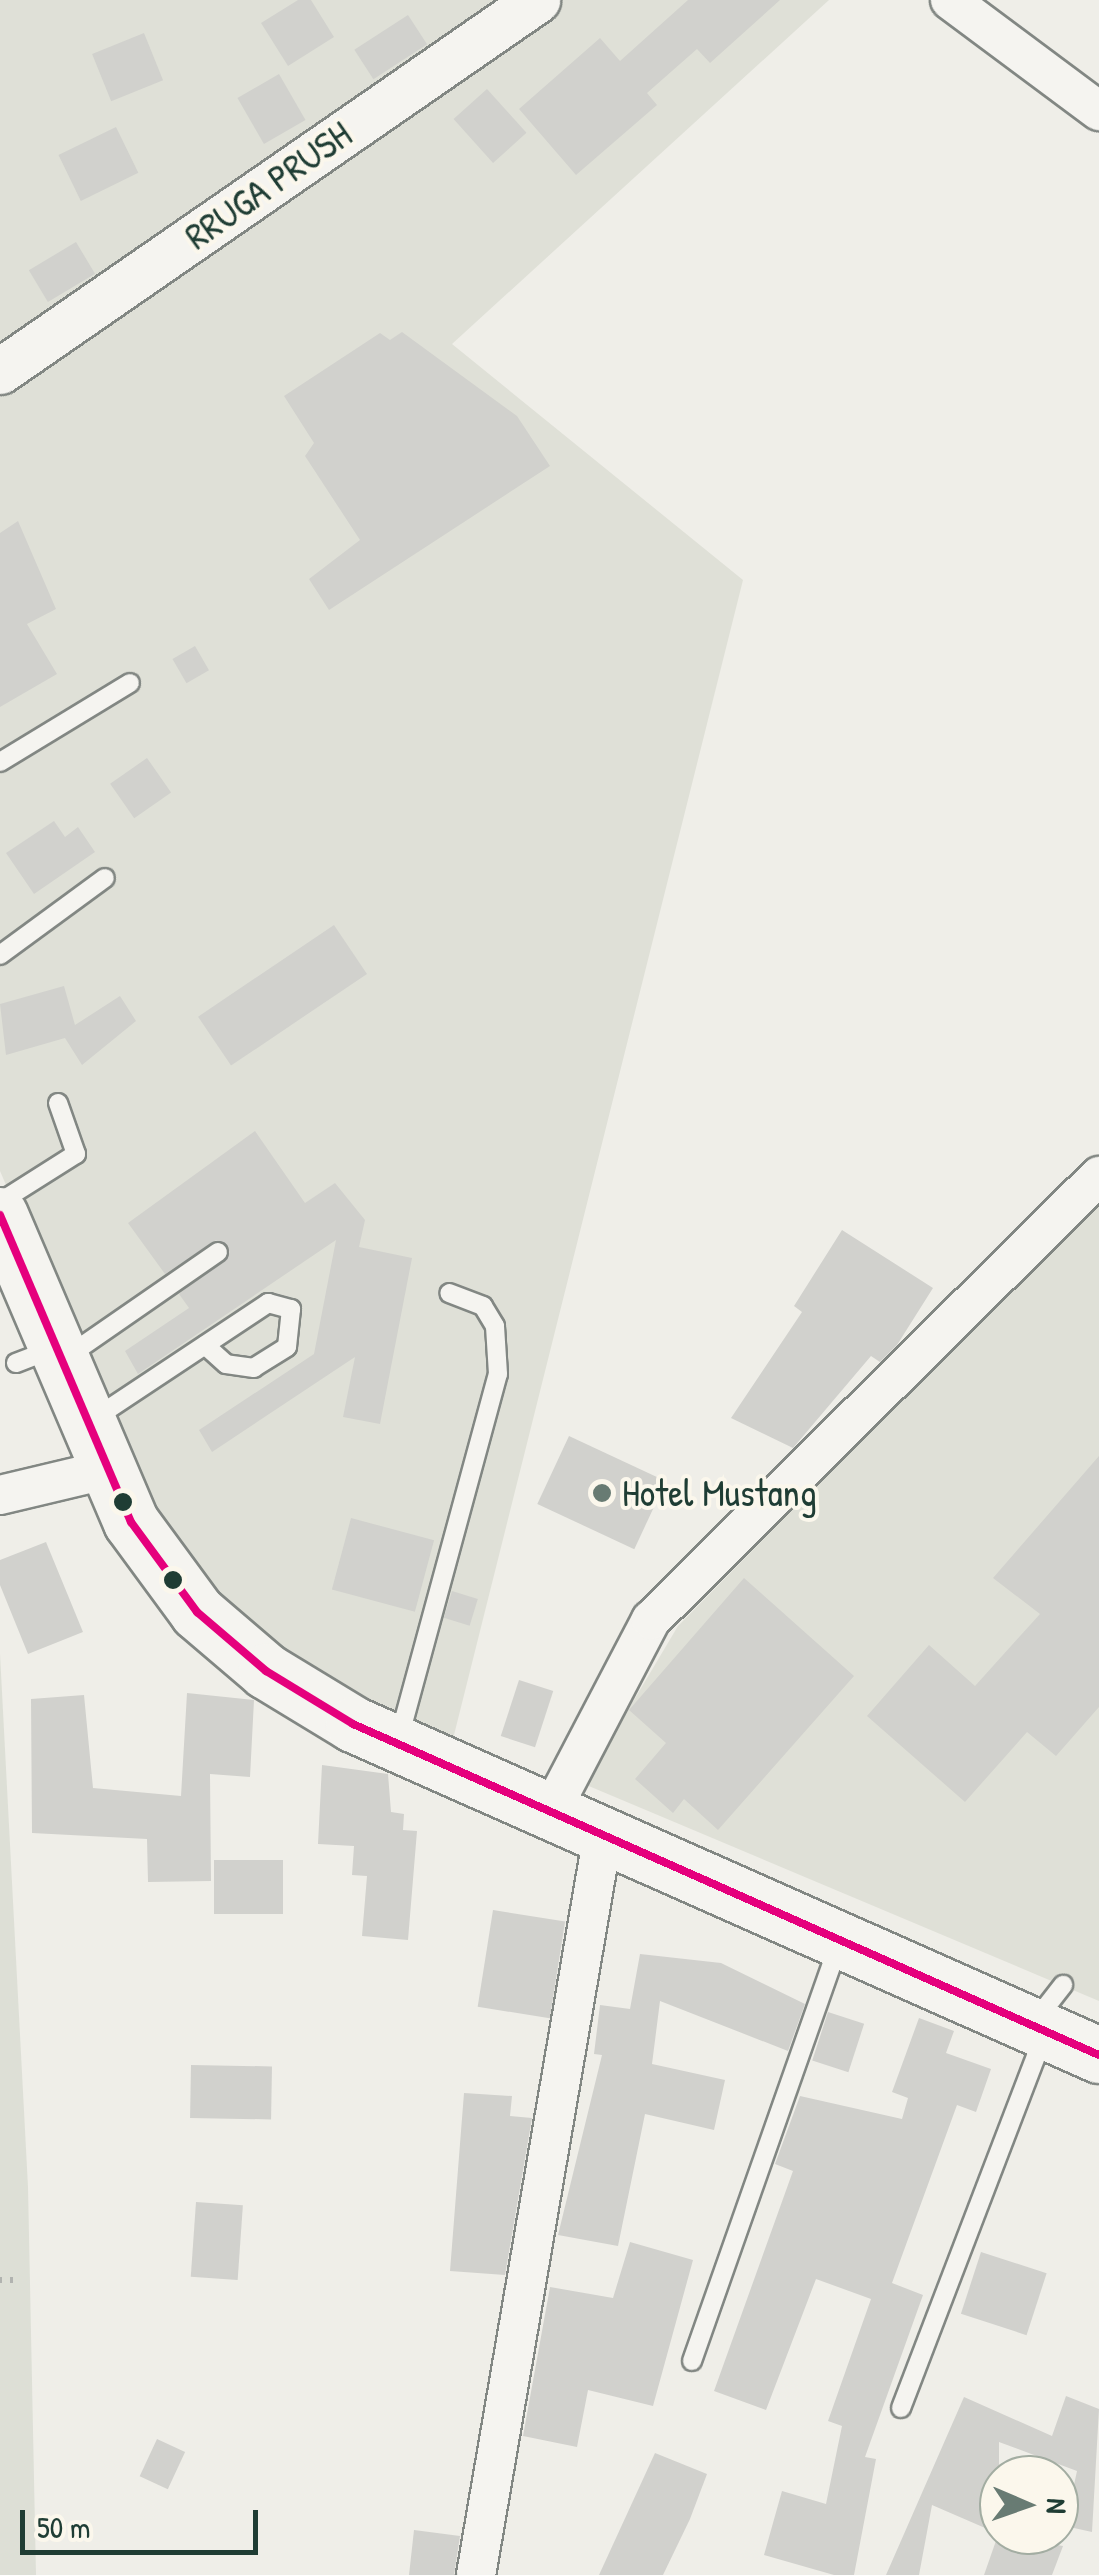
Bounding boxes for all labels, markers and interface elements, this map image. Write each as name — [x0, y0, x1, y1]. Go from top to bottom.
street label: RRUGA PRUSH — [176, 111, 360, 259]
place label: Hotel Mustang — [622, 1470, 817, 1516]
marker: Hotel Mustang — [591, 1482, 613, 1504]
unlabelled marker — [113, 1492, 133, 1512]
unlabelled marker — [163, 1570, 183, 1590]
north arrow — [979, 2455, 1079, 2555]
scale bar — [25, 2490, 262, 2552]
text: N — [1038, 2498, 1076, 2514]
text: 50 m — [37, 2507, 90, 2547]

